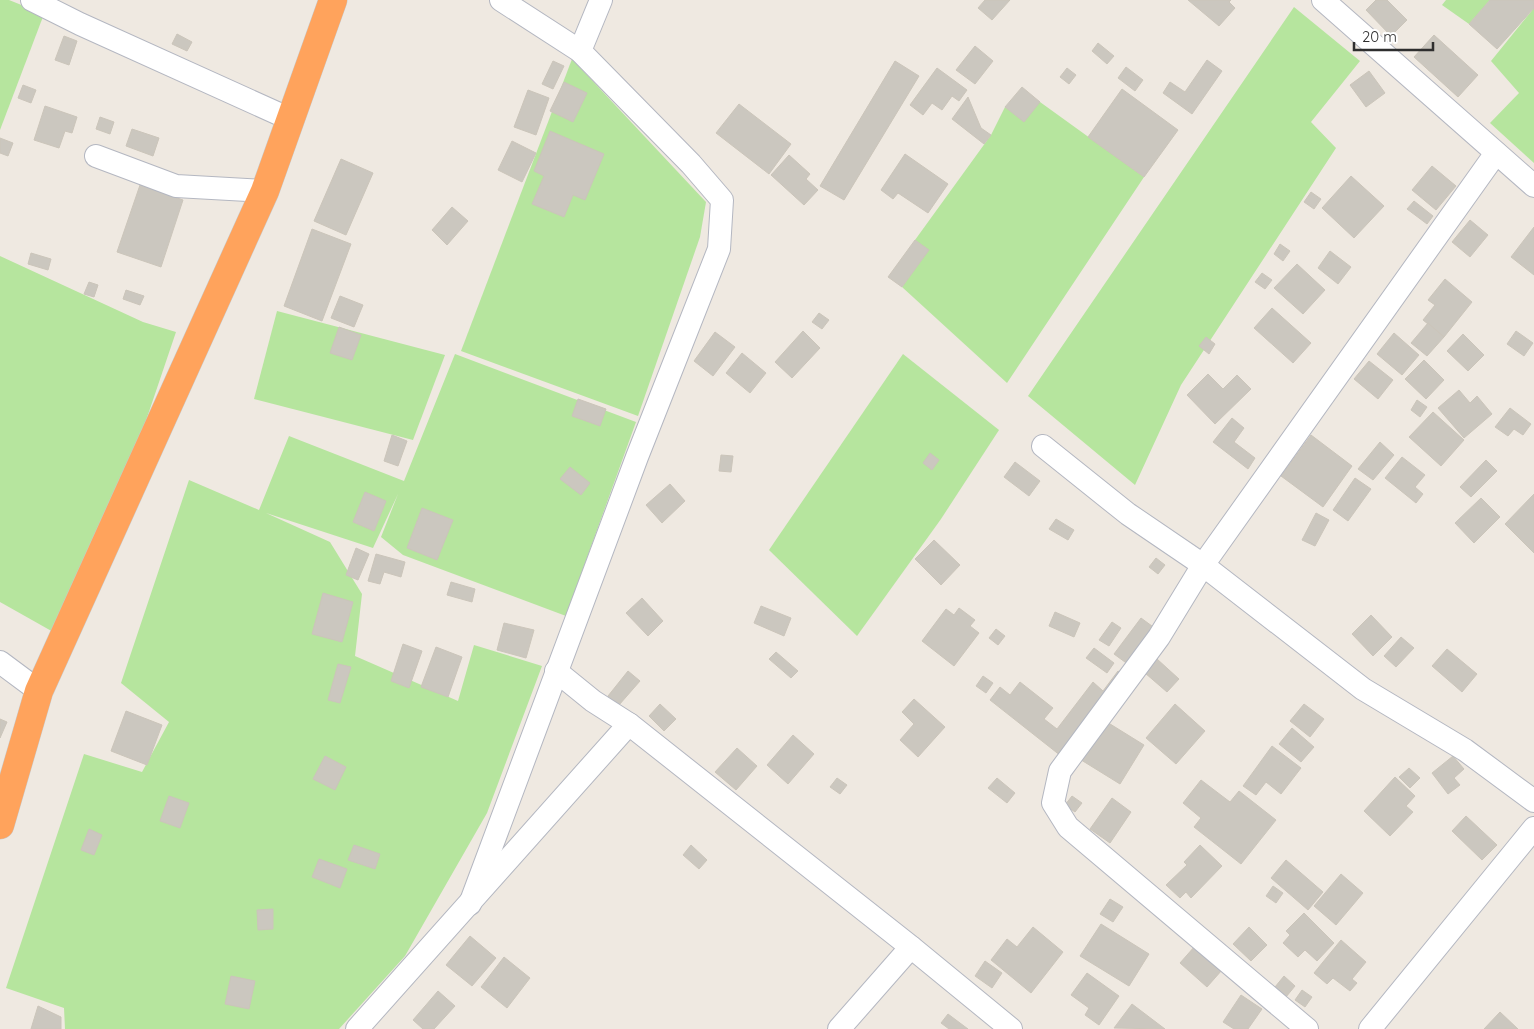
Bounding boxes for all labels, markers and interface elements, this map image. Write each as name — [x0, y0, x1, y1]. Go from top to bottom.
scale bar — [1354, 20, 1433, 52]
text: 20 m — [1362, 27, 1397, 46]

